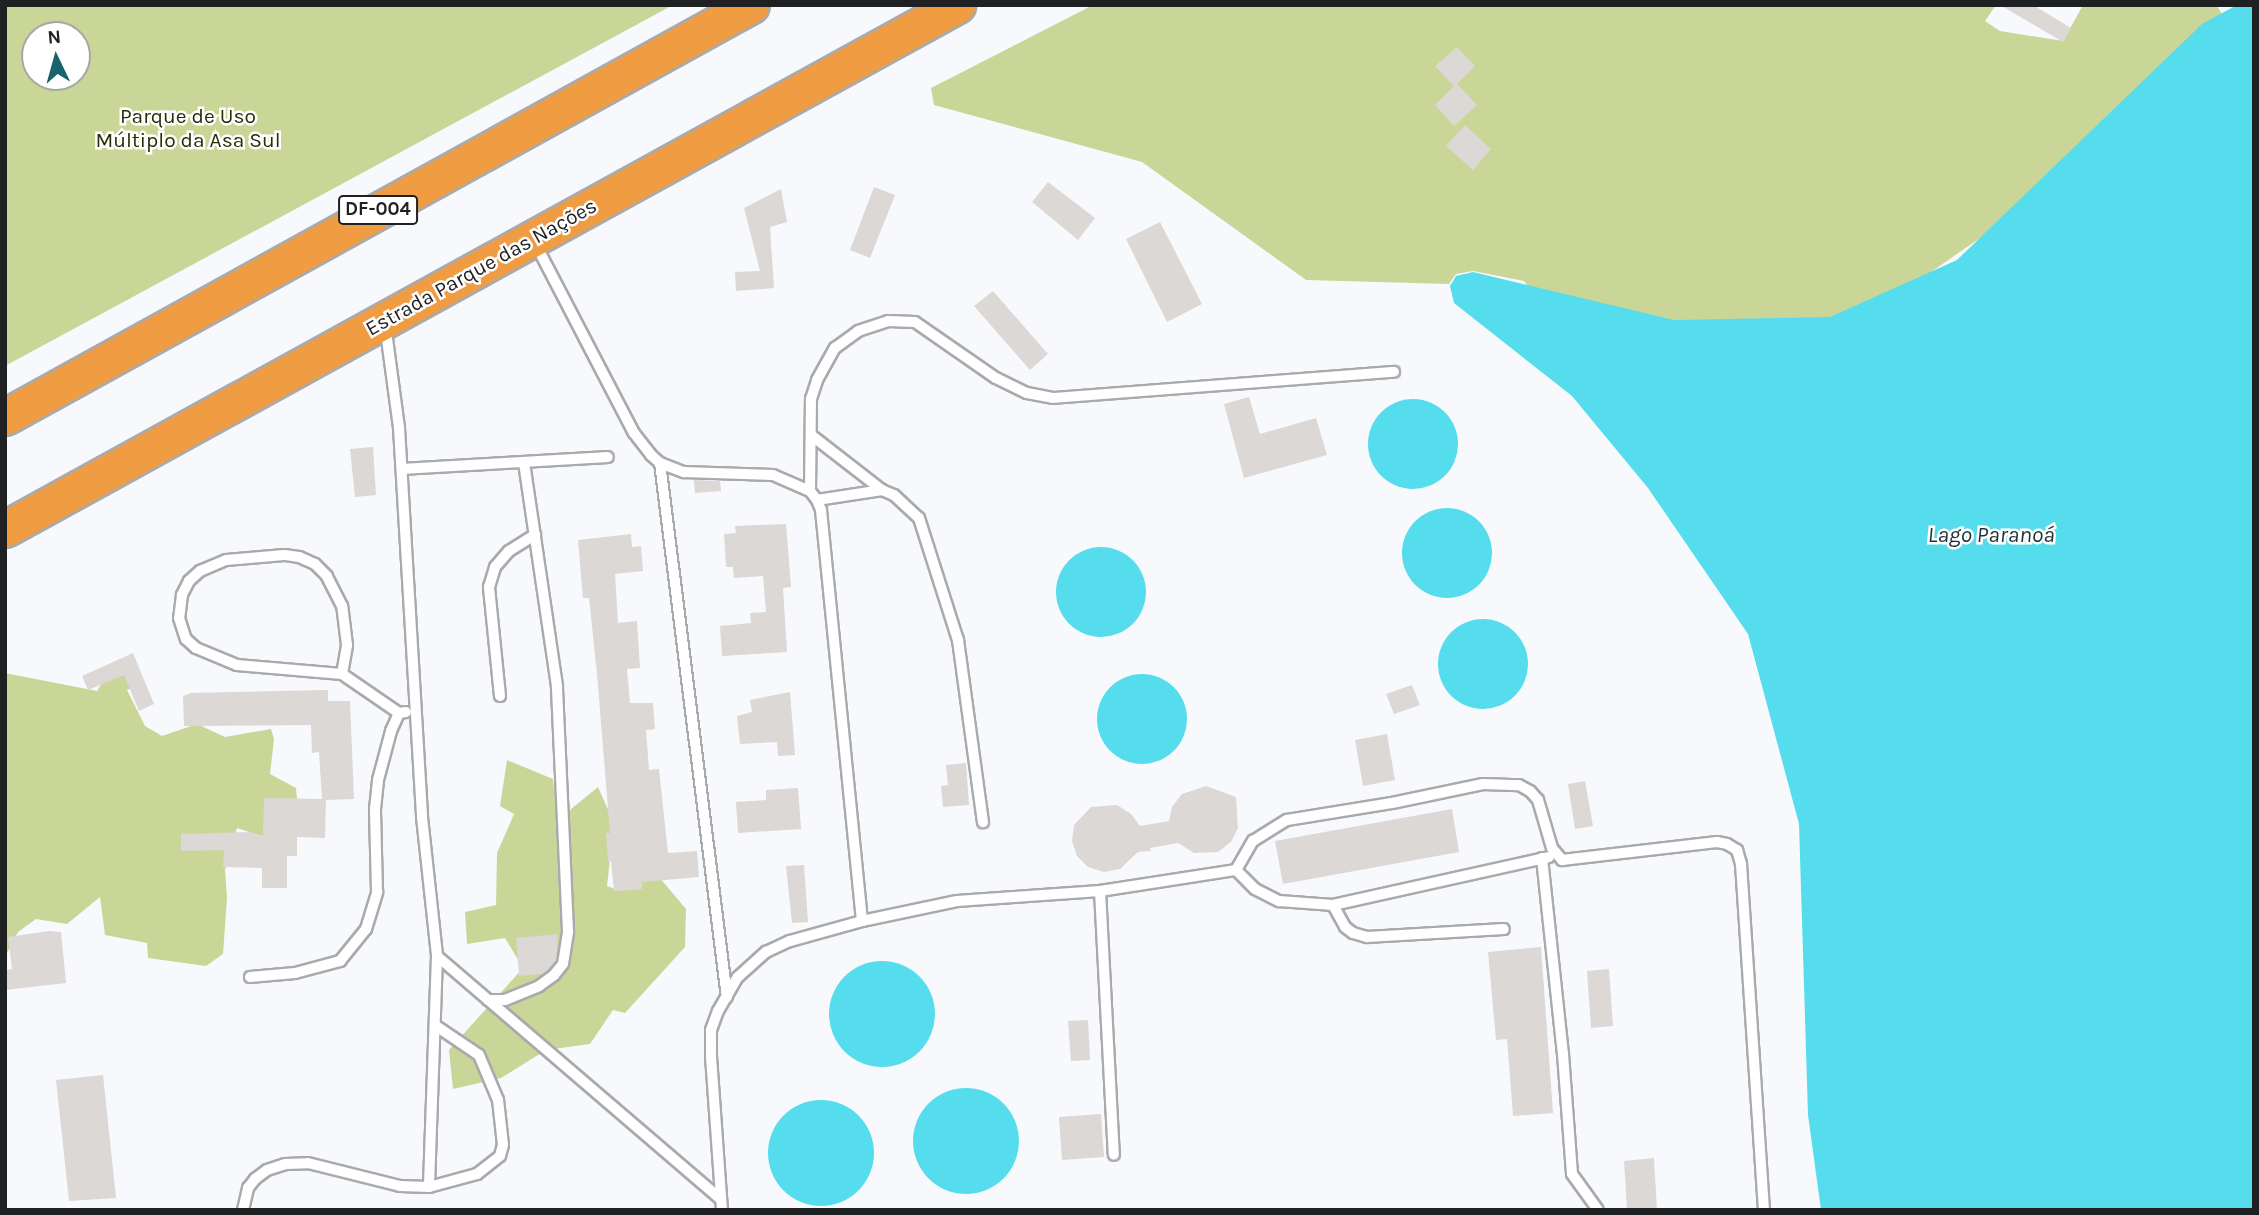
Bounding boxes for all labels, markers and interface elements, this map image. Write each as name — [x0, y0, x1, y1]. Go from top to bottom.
north arrow — [21, 21, 91, 91]
text: N — [47, 26, 62, 49]
park label: Parque de Uso Múltiplo da Asa Sul — [95, 103, 281, 153]
street label: Estrada Parque das Nações — [361, 193, 601, 341]
road number: DF-004 — [338, 194, 418, 226]
water label: Lago Paranoá — [1927, 521, 2055, 549]

